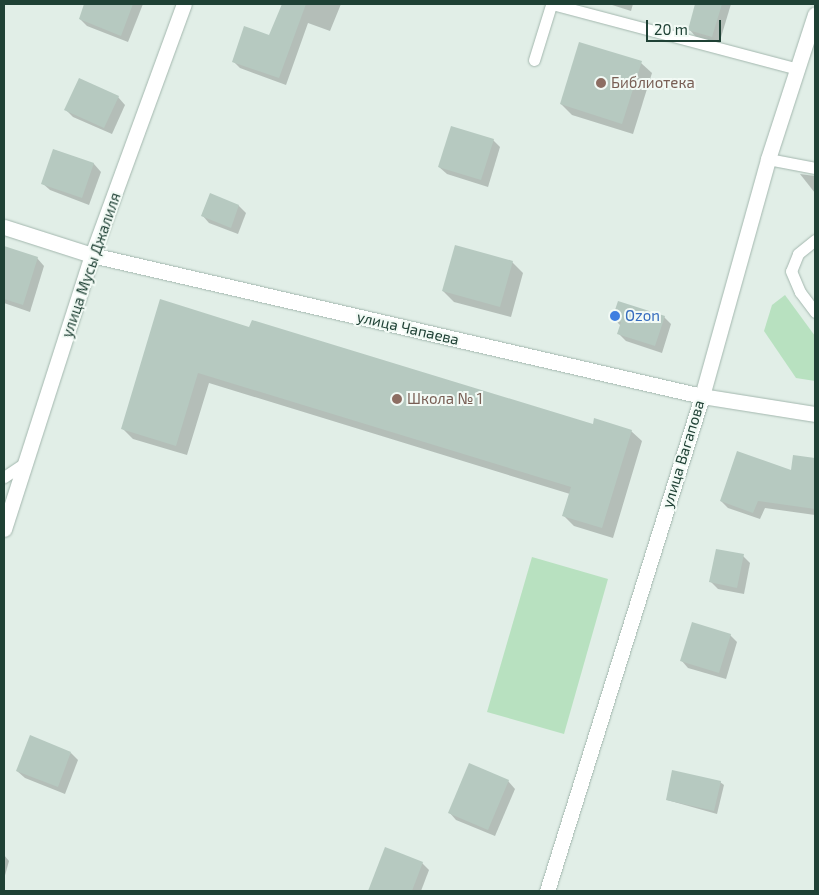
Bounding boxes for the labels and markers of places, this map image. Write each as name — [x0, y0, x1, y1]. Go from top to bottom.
place label: Библиотека — [611, 74, 695, 92]
marker: Библиотека — [595, 77, 607, 89]
place label: Ozon — [625, 307, 660, 325]
marker: Ozon — [609, 310, 621, 322]
place label: Школа № 1 — [407, 390, 483, 408]
marker: Школа № 1 — [391, 393, 403, 405]

